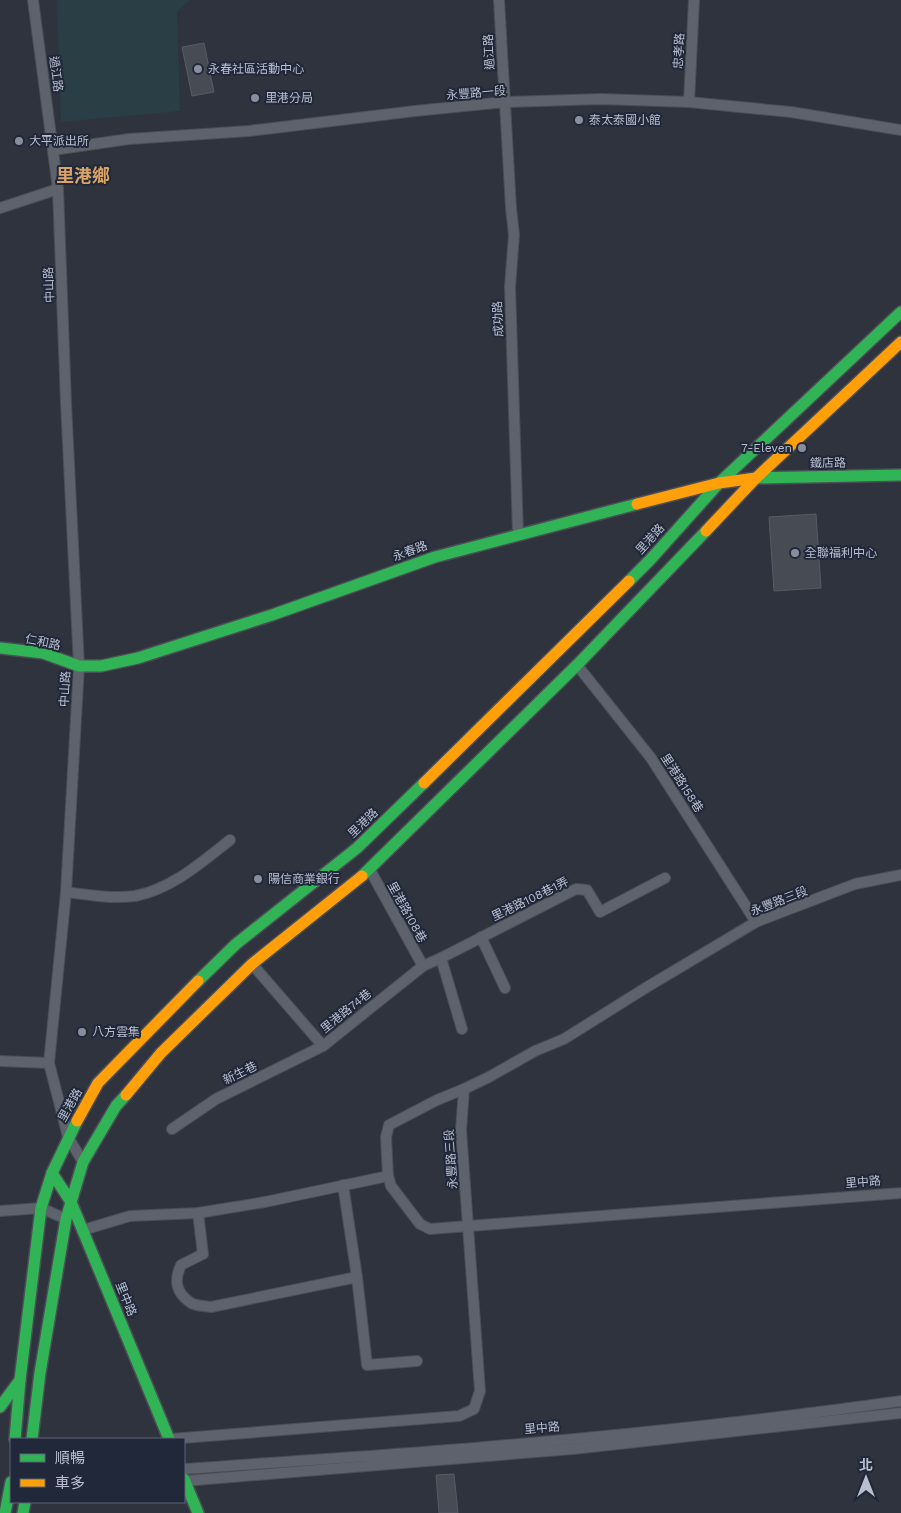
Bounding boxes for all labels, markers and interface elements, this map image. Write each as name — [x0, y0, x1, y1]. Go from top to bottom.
street label: 忠孝路 — [671, 33, 687, 69]
street label: 過江路 — [481, 34, 497, 70]
street label: 過江路 — [47, 55, 65, 93]
place label: 永春社區活動中心 — [208, 62, 304, 76]
marker: 永春社區活動中心 — [192, 63, 204, 75]
street label: 永豐路一段 — [445, 83, 507, 103]
place label: 里港分局 — [265, 91, 313, 105]
marker: 里港分局 — [249, 92, 261, 104]
place label: 泰太泰國小館 — [589, 113, 661, 127]
marker: 泰太泰國小館 — [573, 114, 585, 126]
place label: 大平派出所 — [29, 134, 89, 148]
marker: 大平派出所 — [13, 135, 25, 147]
district label: 里港鄉 — [56, 165, 110, 186]
street label: 中山路 — [41, 267, 57, 303]
street label: 成功路 — [490, 301, 506, 337]
place label: 7-Eleven — [741, 441, 792, 455]
marker: 7-Eleven — [796, 442, 808, 454]
street label: 鐵店路 — [810, 456, 846, 470]
street label: 里港路 — [633, 521, 667, 557]
street label: 永春路 — [391, 538, 429, 564]
place label: 全聯福利中心 — [805, 546, 877, 560]
marker: 全聯福利中心 — [789, 547, 801, 559]
street label: 仁和路 — [24, 631, 62, 653]
street label: 中山路 — [57, 671, 73, 707]
street label: 里港路158巷 — [658, 751, 706, 815]
street label: 里港路 — [345, 805, 381, 841]
place label: 陽信商業銀行 — [268, 872, 340, 886]
marker: 陽信商業銀行 — [252, 873, 264, 885]
street label: 里港路108巷1弄 — [489, 874, 571, 924]
street label: 里港路108巷 — [385, 879, 429, 945]
street label: 永豐路三段 — [748, 884, 810, 918]
street label: 里港路74巷 — [318, 986, 374, 1036]
place label: 八方雲集 — [92, 1025, 140, 1039]
marker: 八方雲集 — [76, 1026, 88, 1038]
street label: 新生巷 — [221, 1059, 259, 1087]
street label: 里港路 — [55, 1086, 85, 1124]
street label: 永豐路三段 — [442, 1129, 460, 1189]
street label: 里中路 — [844, 1173, 882, 1191]
street label: 里中路 — [113, 1280, 139, 1318]
street label: 里中路 — [523, 1419, 561, 1437]
legend — [10, 1438, 185, 1503]
text: 順暢 — [55, 1449, 85, 1467]
north arrow — [841, 1453, 891, 1503]
text: 北 — [859, 1457, 873, 1473]
text: 車多 — [55, 1474, 85, 1492]

